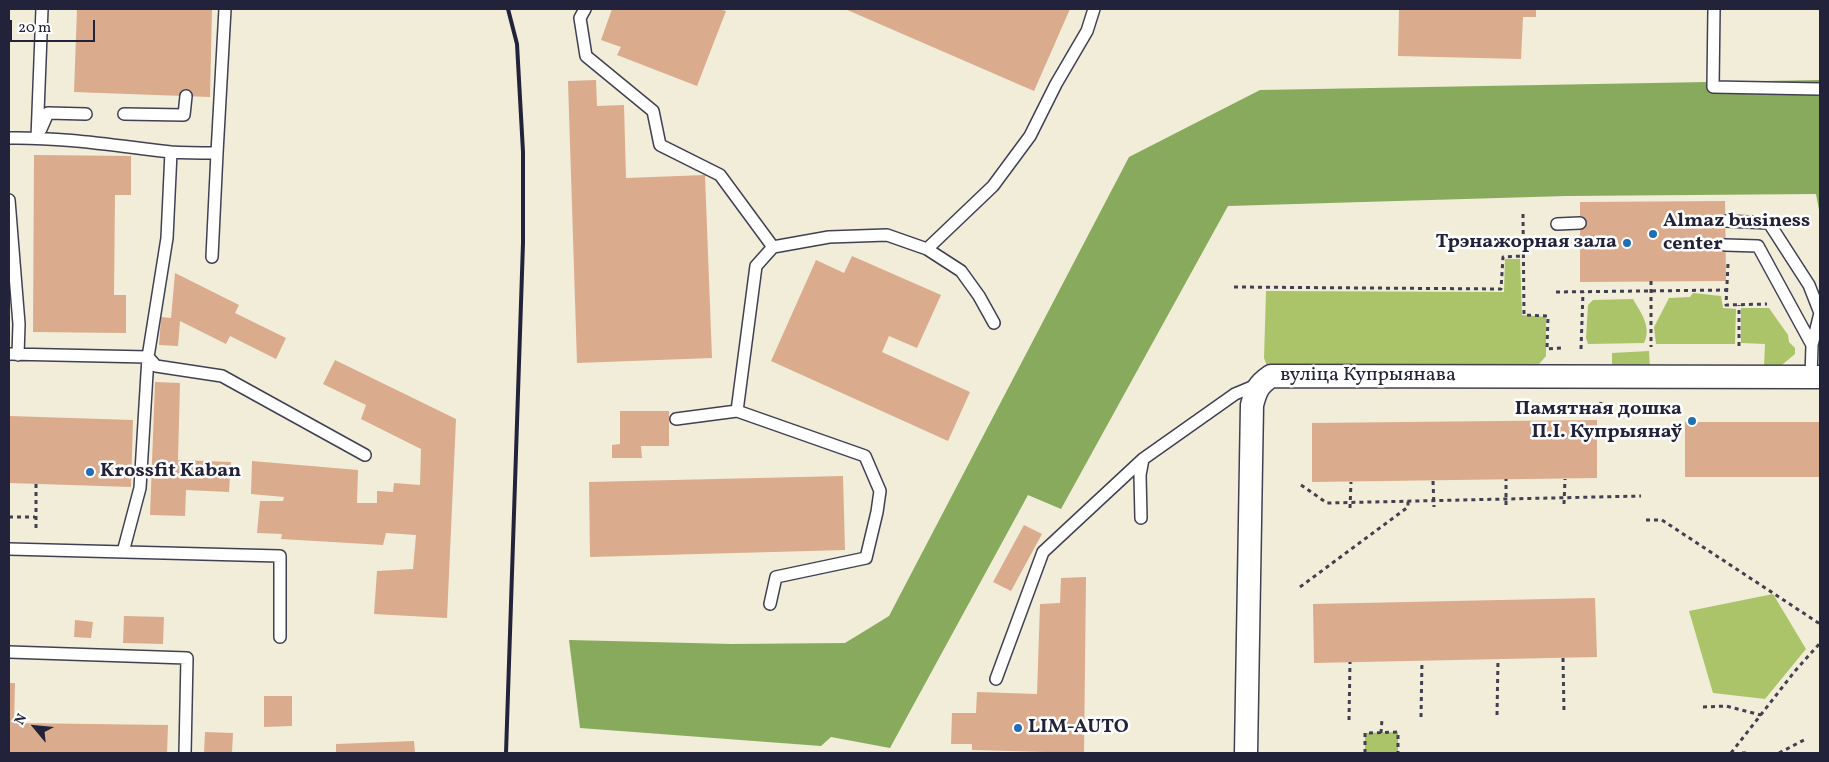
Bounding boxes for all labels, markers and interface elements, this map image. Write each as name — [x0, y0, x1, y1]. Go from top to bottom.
scale bar — [12, 10, 98, 42]
text: 20 m — [18, 18, 51, 39]
place label: Almaz business center — [1663, 210, 1810, 257]
marker: Almaz business center — [1647, 228, 1659, 240]
place label: Трэнажорная зала — [1436, 231, 1617, 255]
marker: Трэнажорная зала — [1621, 237, 1633, 249]
street label: вуліца Купрыянава — [1280, 364, 1456, 388]
place label: Памятная дошка П.І. Купрыянаў — [1515, 398, 1682, 445]
marker: Памятная дошка П.І. Купрыянаў — [1686, 415, 1698, 427]
place label: Krossfit Kaban — [100, 460, 241, 484]
marker: Krossfit Kaban — [84, 466, 96, 478]
north arrow — [10, 702, 60, 752]
text: N — [11, 711, 32, 729]
place label: LIM-AUTO — [1028, 716, 1129, 740]
marker: LIM-AUTO — [1012, 722, 1024, 734]

